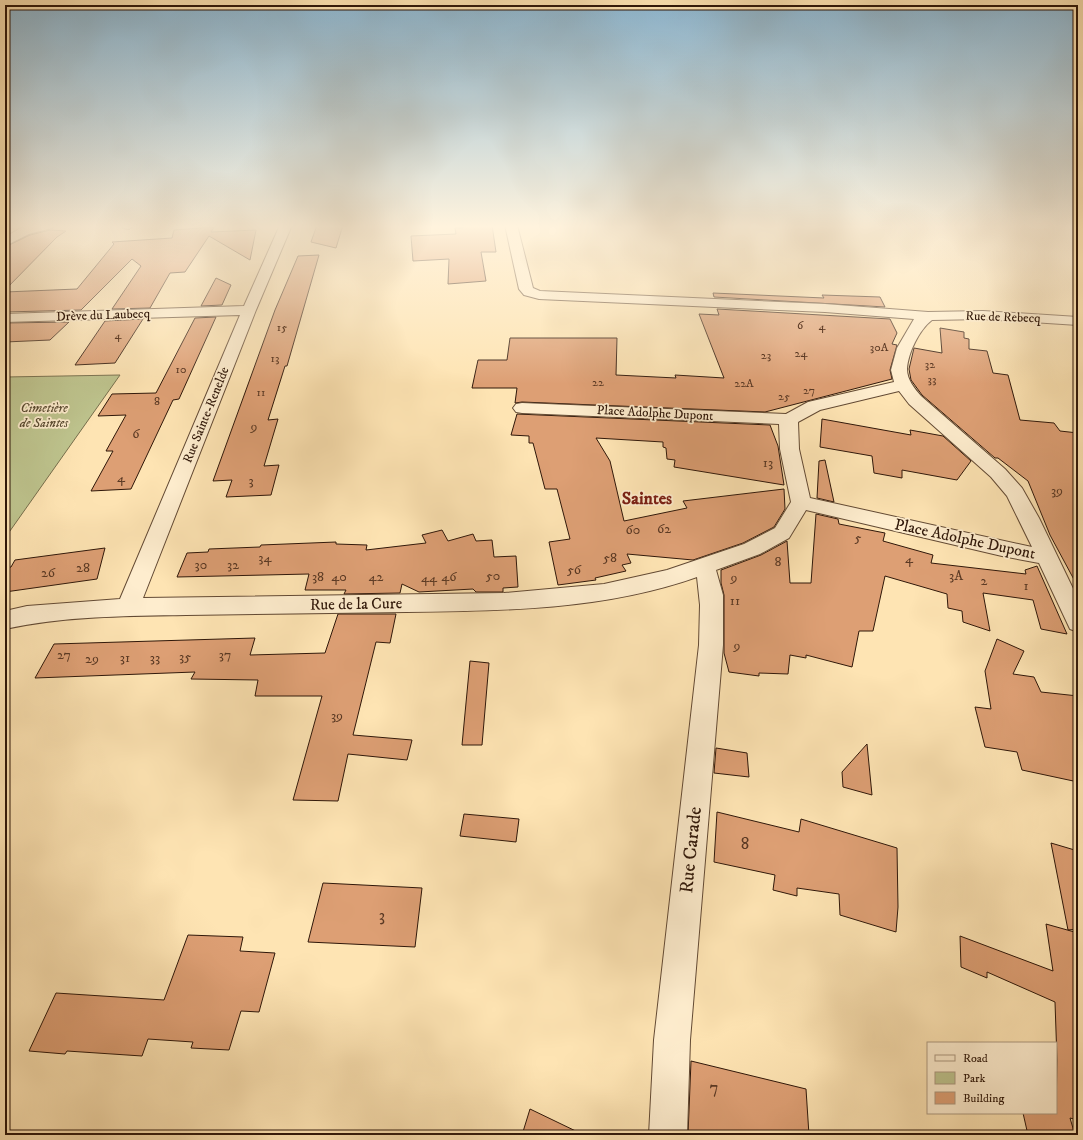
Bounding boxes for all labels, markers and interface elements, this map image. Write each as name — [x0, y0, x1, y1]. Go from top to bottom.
street label: Drève du Laubecq — [56, 305, 151, 325]
street label: Rue de Rebecq — [965, 308, 1041, 326]
house number: 6 — [797, 318, 804, 333]
house number: 4 — [819, 319, 827, 334]
house number: 15 — [277, 320, 287, 335]
house number: 4 — [115, 328, 123, 343]
house number: 30A — [870, 340, 889, 355]
house number: 24 — [795, 346, 808, 361]
house number: 23 — [761, 348, 771, 363]
house number: 13 — [271, 351, 279, 366]
house number: 32 — [925, 357, 935, 372]
house number: 10 — [176, 362, 186, 377]
street label: Rue Sainte-Renelde — [179, 365, 233, 465]
house number: 33 — [928, 372, 936, 387]
house number: 22 — [592, 375, 604, 390]
house number: 22A — [734, 376, 754, 391]
house number: 27 — [803, 383, 815, 398]
house number: 11 — [257, 385, 265, 400]
house number: 25 — [778, 389, 790, 404]
house number: 8 — [154, 394, 160, 409]
park label: Cimetière de Saintes — [19, 400, 69, 431]
street label: Place Adolphe Dupont — [596, 402, 714, 424]
house number: 9 — [250, 418, 258, 436]
house number: 6 — [132, 425, 140, 443]
house number: 13 — [763, 454, 773, 472]
house number: 4 — [117, 469, 126, 487]
house number: 3 — [248, 472, 254, 490]
house number: 39 — [1051, 482, 1063, 500]
district label: Saintes — [622, 488, 672, 510]
street label: Place Adolphe Dupont — [893, 514, 1037, 564]
house number: 62 — [657, 520, 671, 538]
house number: 60 — [626, 521, 640, 539]
house number: 5 — [855, 529, 862, 547]
house number: 34 — [258, 549, 273, 567]
house number: 58 — [603, 549, 617, 567]
house number: 4 — [905, 550, 914, 568]
house number: 8 — [774, 553, 782, 571]
house number: 30 — [195, 556, 207, 574]
house number: 32 — [227, 556, 239, 574]
house number: 28 — [76, 559, 90, 577]
house number: 56 — [567, 561, 582, 579]
house number: 26 — [41, 564, 56, 582]
house number: 50 — [486, 567, 500, 585]
house number: 3A — [949, 567, 964, 585]
house number: 38 — [312, 568, 324, 586]
house number: 40 — [331, 568, 347, 586]
house number: 42 — [369, 568, 384, 586]
house number: 46 — [441, 568, 457, 586]
house number: 44 — [421, 569, 438, 587]
house number: 9 — [730, 569, 738, 587]
house number: 2 — [981, 572, 988, 590]
house number: 1 — [1023, 577, 1029, 595]
house number: 11 — [730, 592, 740, 610]
street label: Rue de la Cure — [310, 593, 403, 615]
house number: 9 — [733, 637, 741, 655]
house number: 27 — [57, 646, 71, 664]
house number: 37 — [219, 646, 231, 664]
house number: 35 — [179, 648, 191, 666]
house number: 31 — [120, 649, 130, 667]
house number: 33 — [150, 649, 160, 667]
house number: 29 — [85, 650, 99, 668]
house number: 39 — [331, 707, 343, 725]
street label: Rue Carade — [675, 805, 707, 894]
house number: 8 — [741, 833, 749, 855]
house number: 3 — [379, 905, 385, 927]
legend — [927, 1042, 1057, 1114]
text: Road — [963, 1051, 988, 1066]
text: Park — [963, 1071, 985, 1086]
house number: 7 — [710, 1077, 718, 1099]
text: Building — [963, 1091, 1004, 1106]

